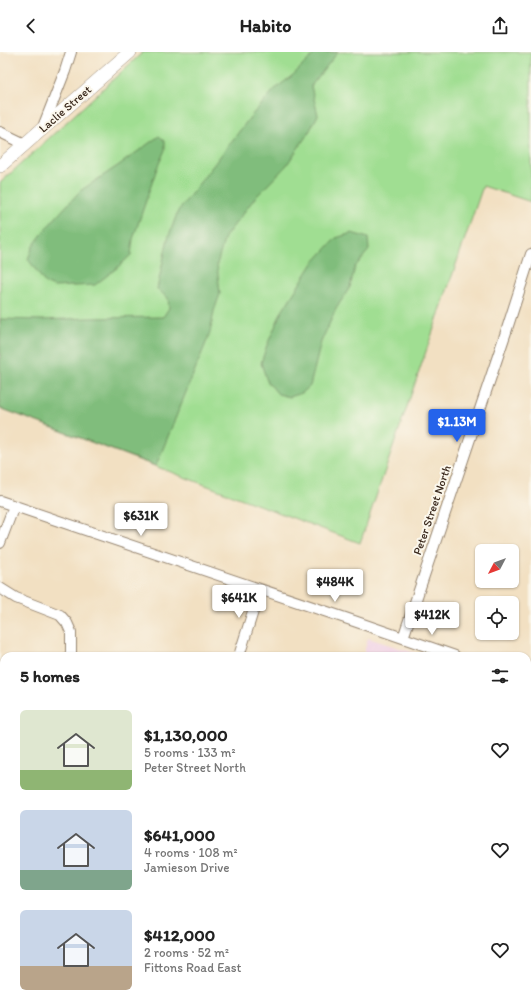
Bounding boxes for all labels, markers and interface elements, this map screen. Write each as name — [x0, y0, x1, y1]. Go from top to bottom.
icon: back — [20, 15, 42, 37]
text: Habito — [240, 15, 291, 37]
icon: share — [489, 15, 511, 37]
street label: Laclie Street — [36, 82, 94, 136]
pin: $1.13M — [424, 409, 490, 443]
text: $1.13M — [437, 414, 477, 429]
street label: Peter Street North — [410, 463, 454, 557]
pin: $631K — [113, 503, 169, 537]
text: $631K — [124, 508, 158, 523]
north arrow — [475, 544, 519, 588]
map controls — [475, 544, 519, 640]
pin: $484K — [307, 569, 363, 603]
text: $484K — [316, 574, 354, 589]
pin: $641K — [211, 585, 267, 619]
text: $641K — [221, 590, 257, 605]
button: locate — [475, 596, 519, 640]
pin: $412K — [404, 602, 460, 636]
text: $412K — [414, 607, 450, 622]
icon: filters — [489, 665, 511, 687]
text: 5 homes — [20, 666, 80, 686]
text: $1,130,000 — [144, 725, 228, 745]
icon: home — [52, 726, 100, 774]
icon: heart — [489, 739, 511, 761]
text: 5 rooms · 133 m² — [144, 745, 236, 760]
text: Peter Street North — [144, 760, 246, 775]
text: $641,000 — [144, 825, 215, 845]
icon: home — [52, 826, 100, 874]
icon: heart — [489, 839, 511, 861]
text: 4 rooms · 108 m² — [144, 845, 238, 860]
text: Jamieson Drive — [144, 860, 230, 875]
text: $412,000 — [144, 925, 215, 945]
icon: home — [52, 926, 100, 974]
icon: heart — [489, 939, 511, 961]
text: 2 rooms · 52 m² — [144, 945, 229, 960]
text: Fittons Road East — [144, 960, 241, 975]

